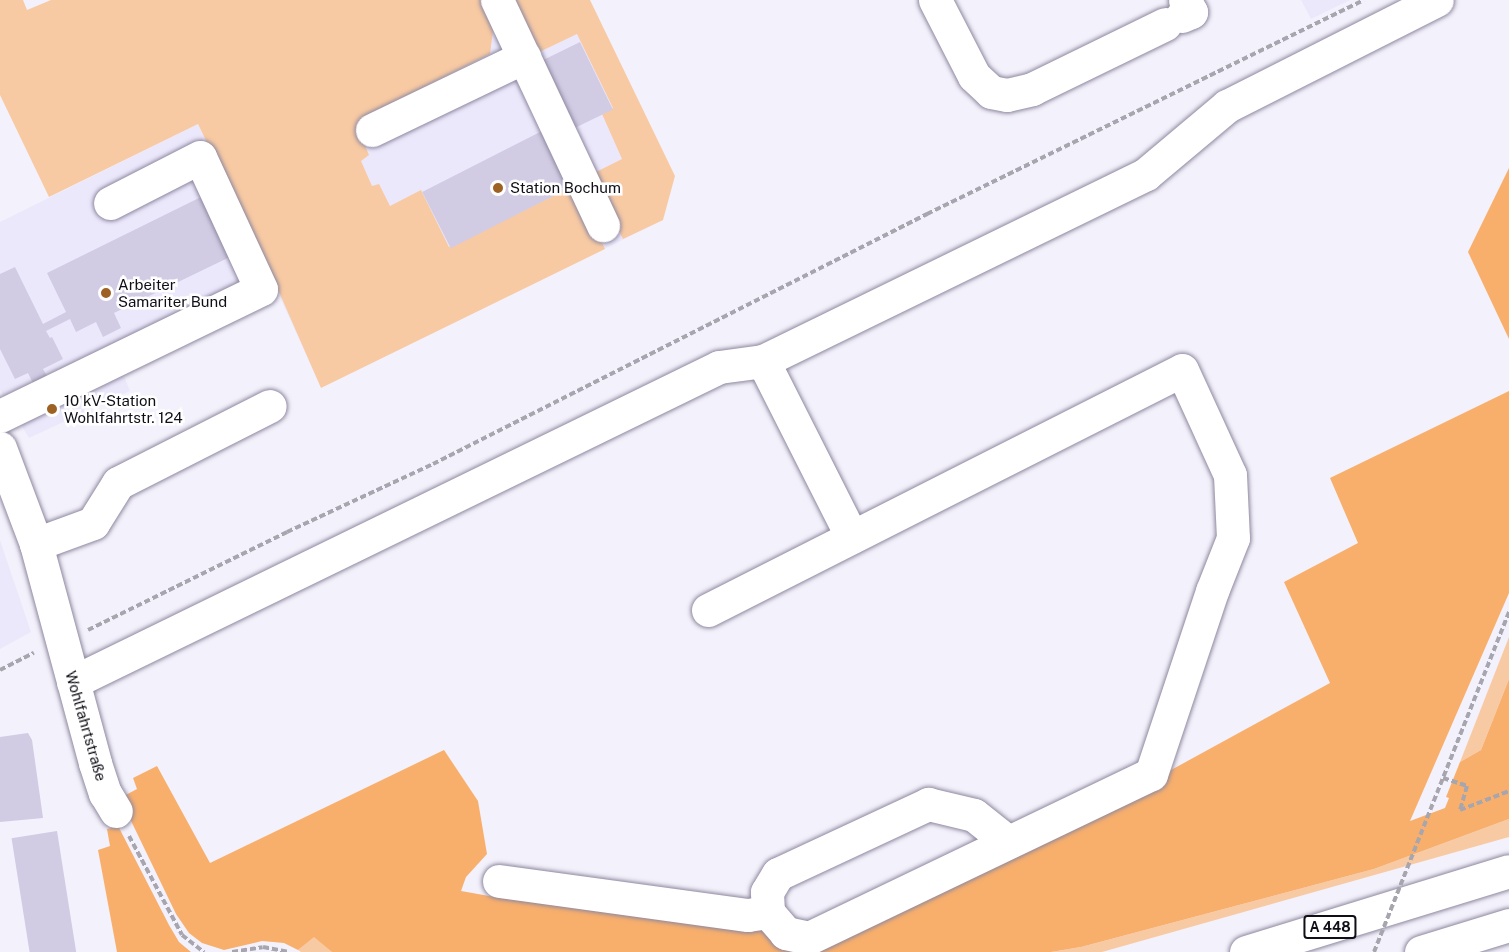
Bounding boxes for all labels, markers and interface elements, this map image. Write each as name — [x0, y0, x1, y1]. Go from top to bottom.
place label: Station Bochum — [510, 179, 621, 197]
marker: Station Bochum — [491, 181, 505, 195]
place label: Arbeiter Samariter Bund — [118, 275, 227, 310]
marker: Arbeiter Samariter Bund — [99, 286, 113, 300]
place label: 10 kV-Station Wohlfahrtstr. 124 — [64, 391, 183, 426]
marker: 10 kV-Station Wohlfahrtstr. 124 — [45, 402, 59, 416]
street label: Wohlfahrtstraße — [62, 669, 110, 783]
road number: A 448 — [1303, 916, 1357, 938]

